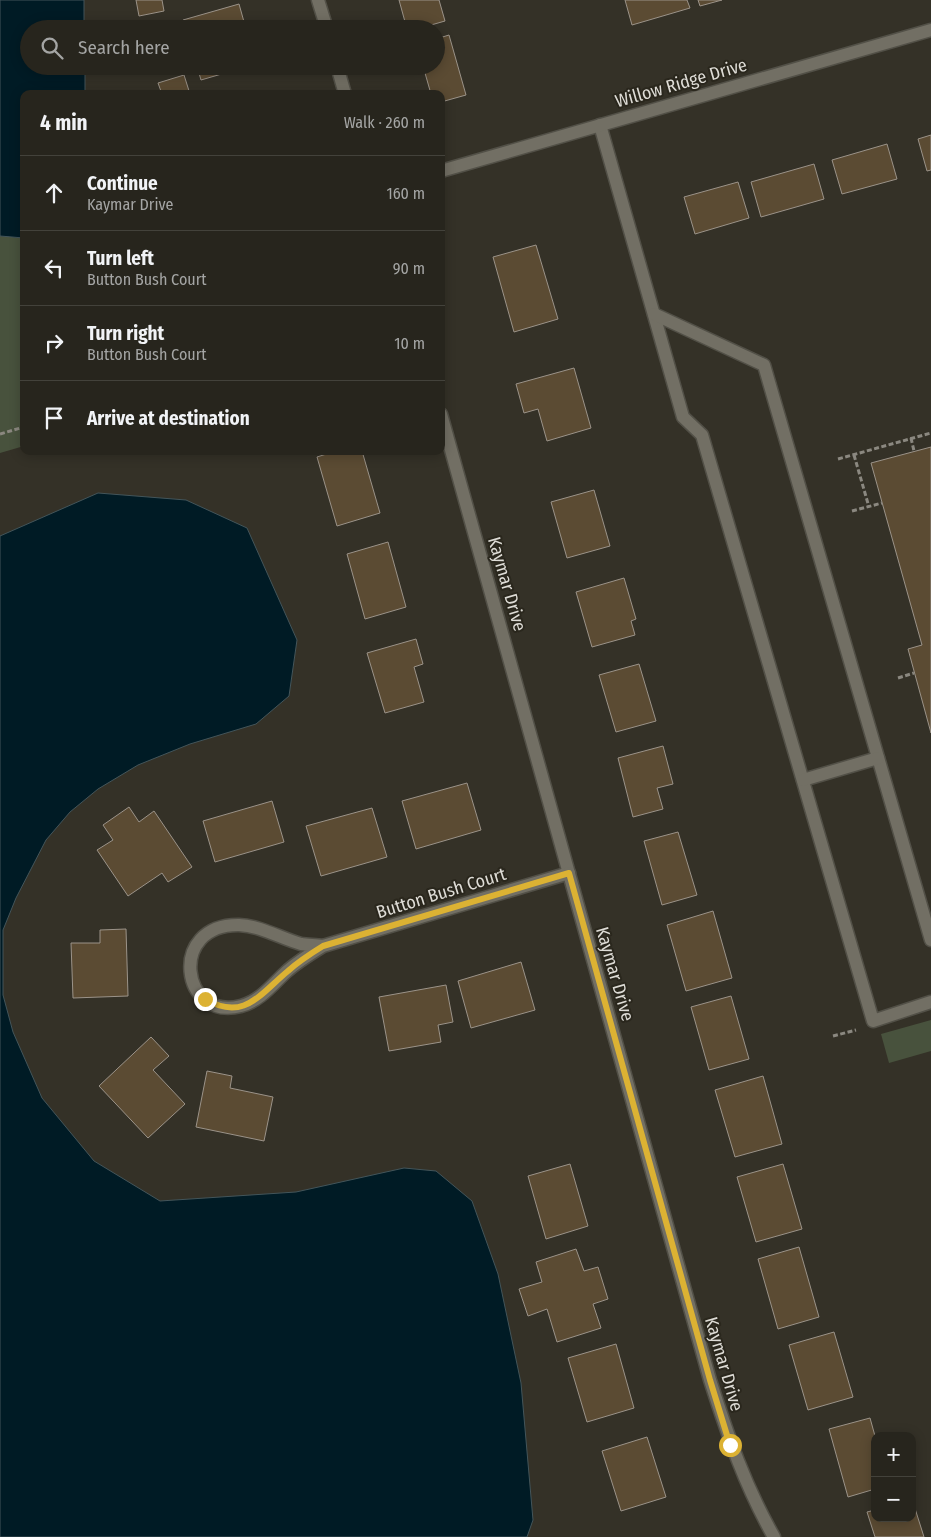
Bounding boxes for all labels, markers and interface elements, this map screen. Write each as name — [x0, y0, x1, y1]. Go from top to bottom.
search box — [20, 20, 445, 75]
icon: search — [38, 34, 66, 62]
text: Search here — [78, 36, 170, 59]
street label: Willow Ridge Drive — [612, 54, 750, 112]
text: 4 min — [40, 110, 88, 136]
text: Walk · 260 m — [344, 113, 425, 132]
text: Continue — [87, 172, 158, 195]
icon: ahead — [40, 179, 68, 207]
text: 160 m — [386, 184, 425, 203]
text: Kaymar Drive — [87, 195, 173, 214]
text: Turn left — [87, 247, 154, 270]
icon: left — [40, 254, 68, 282]
text: 90 m — [393, 259, 425, 278]
text: Button Bush Court — [87, 270, 207, 289]
text: Turn right — [87, 322, 164, 345]
icon: right — [40, 329, 68, 357]
text: 10 m — [394, 334, 425, 353]
text: Button Bush Court — [87, 345, 207, 364]
icon: arrive — [40, 404, 68, 432]
text: Arrive at destination — [87, 407, 250, 430]
street label: Kaymar Drive — [483, 534, 531, 634]
street label: Button Bush Court — [373, 863, 509, 923]
street label: Kaymar Drive — [591, 924, 639, 1024]
route end — [194, 988, 217, 1011]
street label: Kaymar Drive — [700, 1314, 748, 1414]
map controls — [871, 1432, 916, 1522]
button: + — [871, 1432, 916, 1477]
route start — [719, 1434, 742, 1457]
button: − — [871, 1477, 916, 1522]

